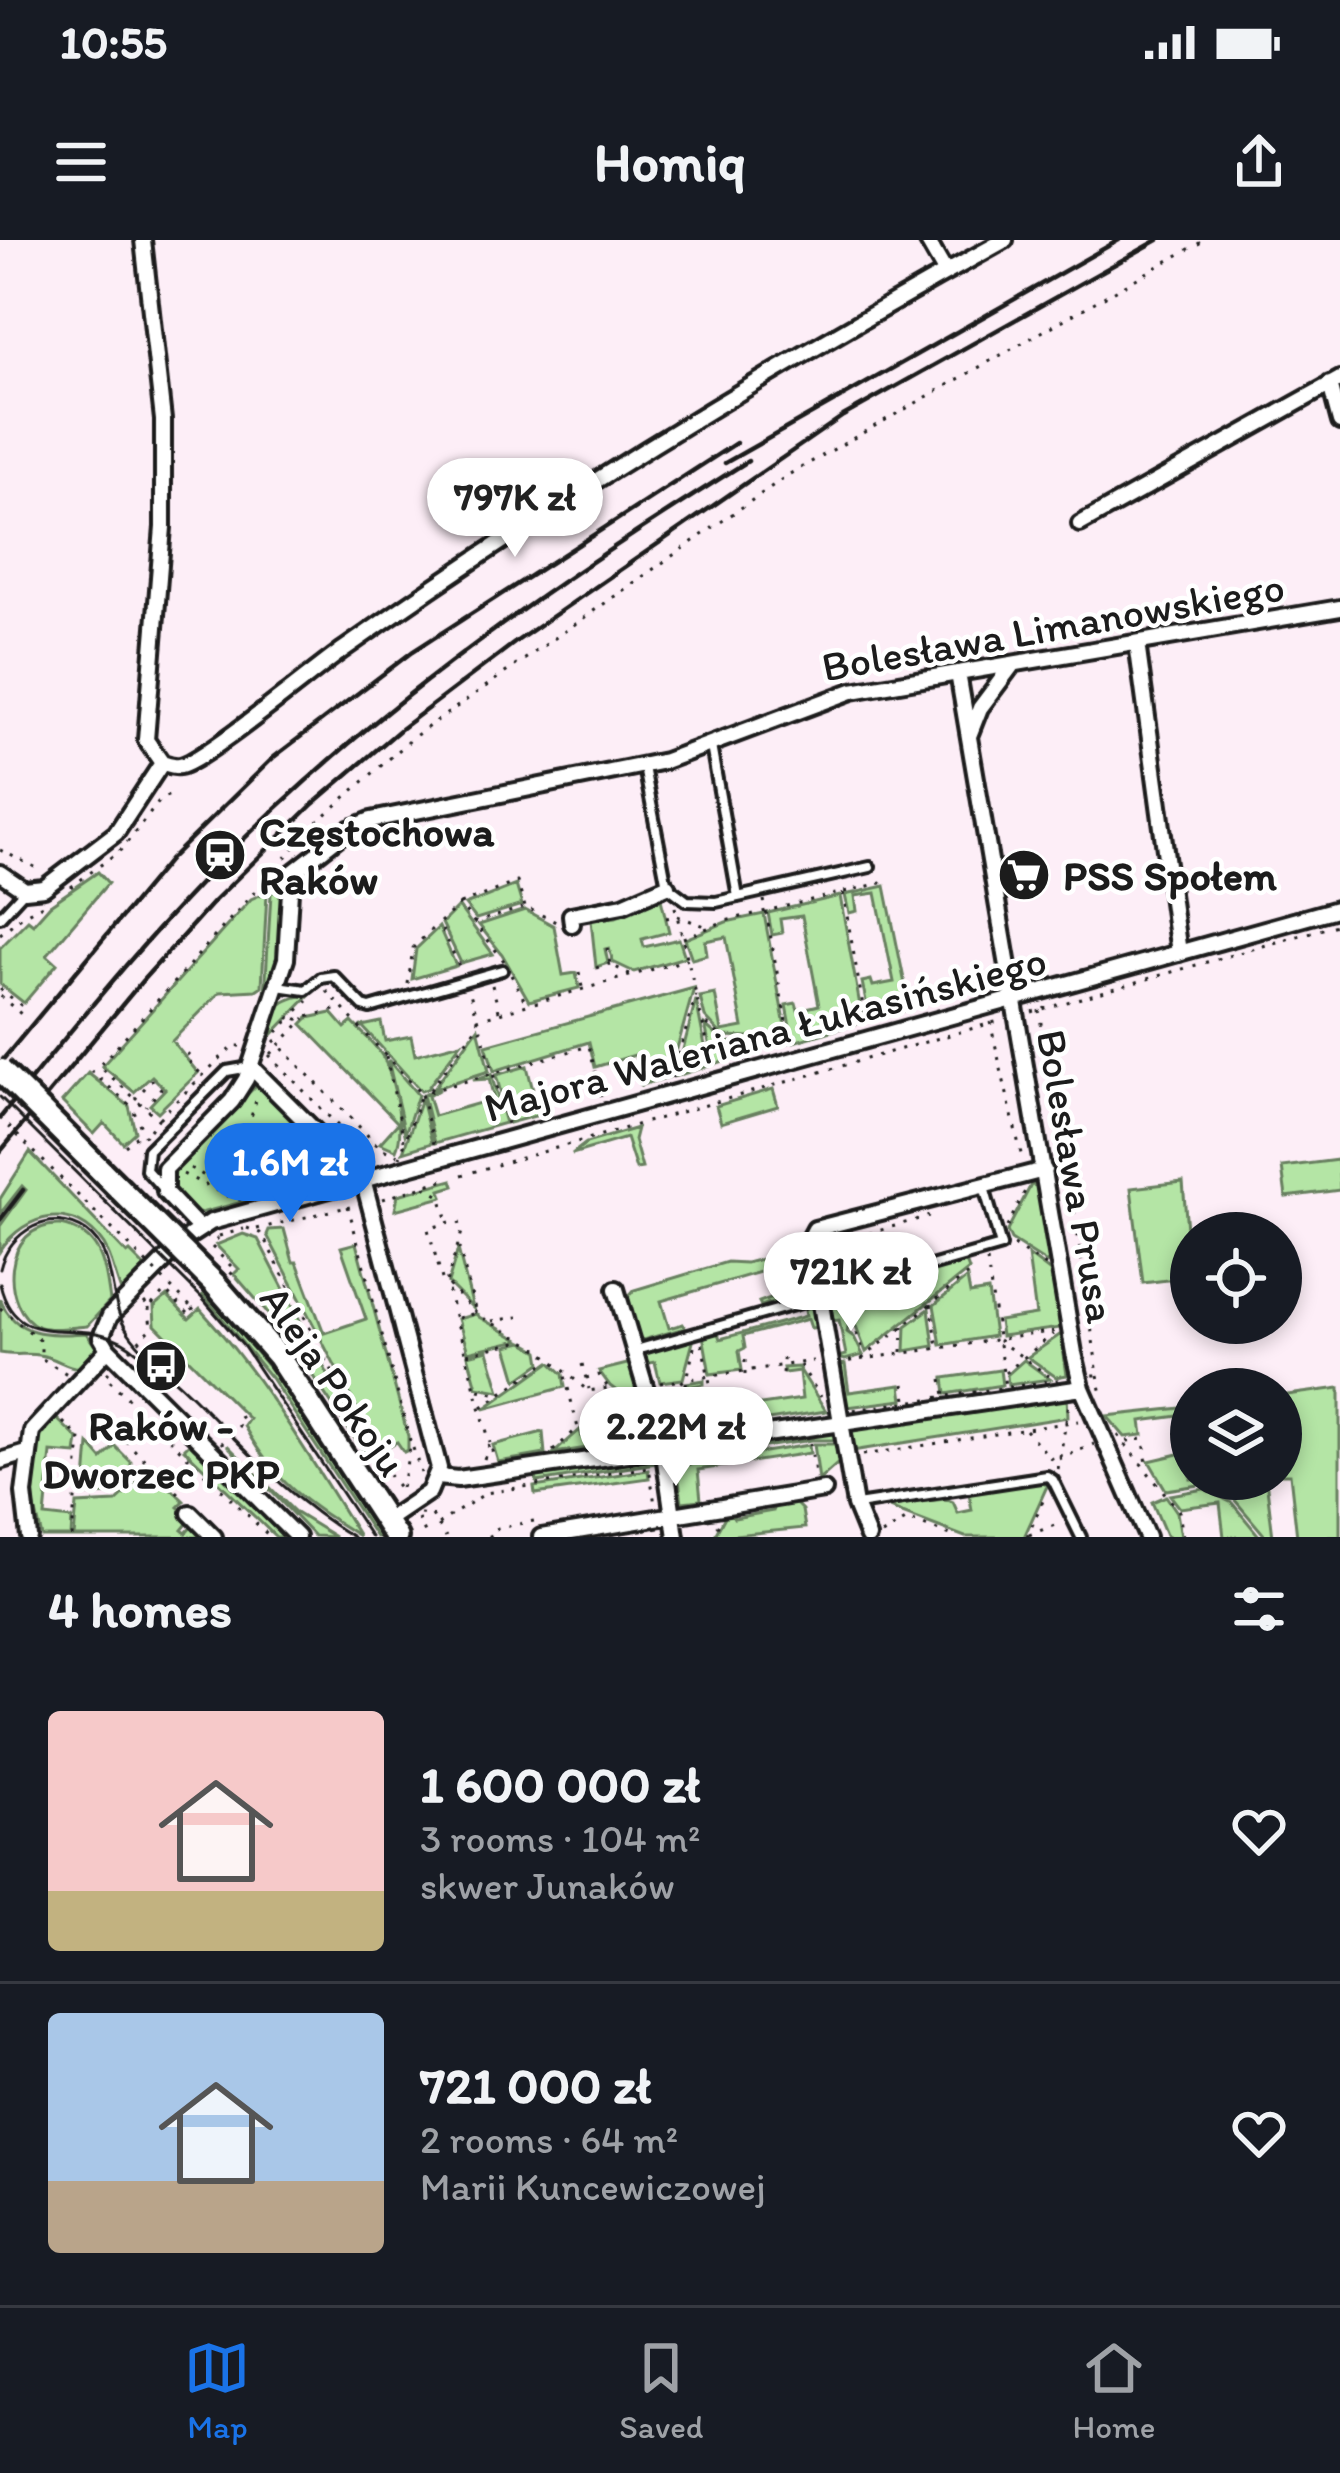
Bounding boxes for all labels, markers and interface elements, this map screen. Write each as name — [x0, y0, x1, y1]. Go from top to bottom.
text: 10:55 — [60, 15, 167, 69]
icon: menu — [48, 129, 114, 195]
icon: share — [1226, 129, 1292, 195]
text: Homiq — [594, 130, 746, 195]
pin: 797K zł — [404, 458, 626, 560]
text: 797K zł — [454, 473, 576, 520]
street label: Bolesława Limanowskiego — [818, 561, 1288, 692]
place label: Częstochowa Raków — [259, 806, 495, 905]
station icon: Częstochowa Raków — [192, 827, 248, 883]
supermarket icon: PSS Społem — [996, 847, 1052, 903]
place label: PSS Społem — [1063, 850, 1277, 901]
street label: Majora Waleriana Łukasińskiego — [479, 934, 1052, 1133]
street label: Bolesława Prusa — [1026, 1025, 1127, 1327]
pin: 1.6M zł — [179, 1123, 401, 1225]
text: 1.6M zł — [231, 1138, 349, 1185]
map controls — [1170, 1212, 1302, 1500]
button: locate — [1170, 1212, 1302, 1344]
pin: 721K zł — [740, 1232, 962, 1334]
text: 721K zł — [791, 1247, 911, 1294]
street label: Aleja Pokoju — [249, 1275, 418, 1486]
bus stop icon: Raków - Dworzec PKP — [133, 1338, 189, 1394]
button: layers — [1170, 1368, 1302, 1500]
pin: 2.22M zł — [552, 1387, 800, 1489]
place label: Raków - Dworzec PKP — [42, 1400, 280, 1499]
text: 2.22M zł — [606, 1402, 746, 1449]
icon: filters — [1226, 1576, 1292, 1642]
text: 4 homes — [48, 1579, 232, 1640]
text: 1 600 000 zł — [420, 1754, 700, 1815]
icon: home — [144, 1759, 288, 1903]
icon: heart — [1226, 1798, 1292, 1864]
text: 3 rooms · 104 m² — [420, 1815, 700, 1862]
text: skwer Junaków — [420, 1862, 675, 1909]
text: 721 000 zł — [420, 2055, 651, 2116]
icon: home — [144, 2061, 288, 2205]
icon: heart — [1226, 2100, 1292, 2166]
text: 2 rooms · 64 m² — [420, 2116, 678, 2163]
text: Marii Kuncewiczowej — [420, 2163, 766, 2210]
tab: Map — [184, 2335, 250, 2446]
tab: Saved — [619, 2335, 704, 2446]
tab: Home — [1072, 2335, 1156, 2446]

